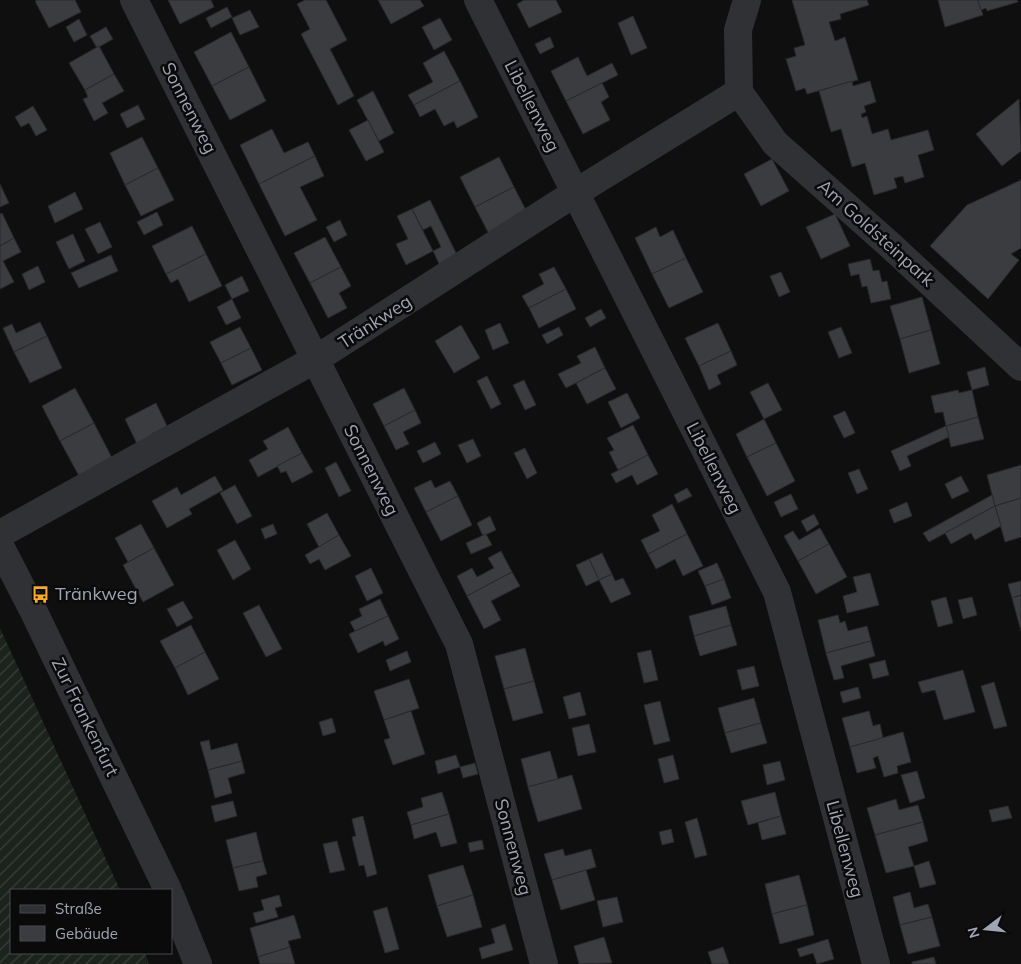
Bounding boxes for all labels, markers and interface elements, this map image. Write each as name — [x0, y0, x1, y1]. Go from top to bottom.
street label: Libellenweg — [500, 56, 565, 155]
street label: Sonnenweg — [157, 58, 222, 157]
street label: Am Goldsteinpark — [813, 174, 940, 292]
street label: Tränkweg — [334, 289, 416, 354]
street label: Libellenweg — [682, 418, 747, 517]
street label: Sonnenweg — [339, 420, 404, 519]
place label: Tränkweg — [55, 582, 138, 605]
bus stop icon: Tränkweg — [31, 584, 51, 604]
street label: Zur Frankenfurt — [47, 654, 124, 780]
street label: Sonnenweg — [490, 796, 537, 898]
street label: Libellenweg — [821, 798, 869, 900]
legend — [10, 889, 172, 954]
text: Straße — [55, 899, 102, 918]
north arrow — [961, 904, 1011, 954]
text: Gebäude — [55, 924, 118, 943]
text: N — [963, 925, 984, 940]

